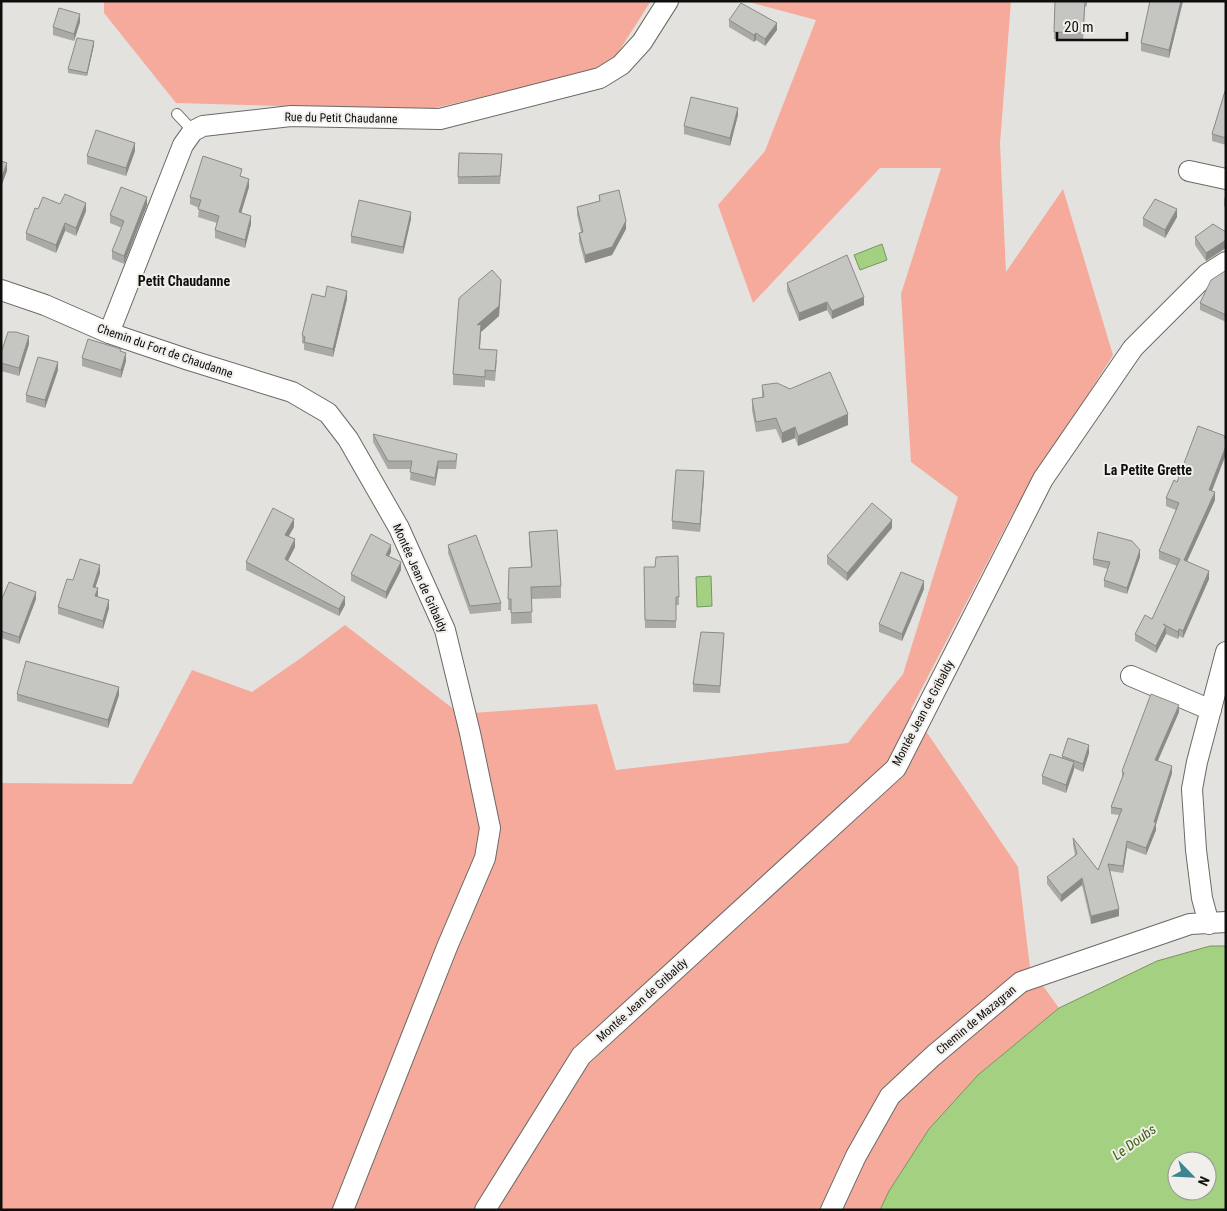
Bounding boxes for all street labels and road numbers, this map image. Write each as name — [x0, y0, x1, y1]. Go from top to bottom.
street label: Rue du Petit Chaudanne — [284, 110, 398, 126]
street label: Chemin du Fort de Chaudanne — [95, 321, 235, 381]
street label: Montée Jean de Gribaldy — [390, 522, 450, 634]
street label: Montée Jean de Gribaldy — [889, 658, 957, 768]
street label: Montée Jean de Gribaldy — [594, 956, 690, 1044]
street label: Chemin de Mazagran — [933, 982, 1019, 1057]

